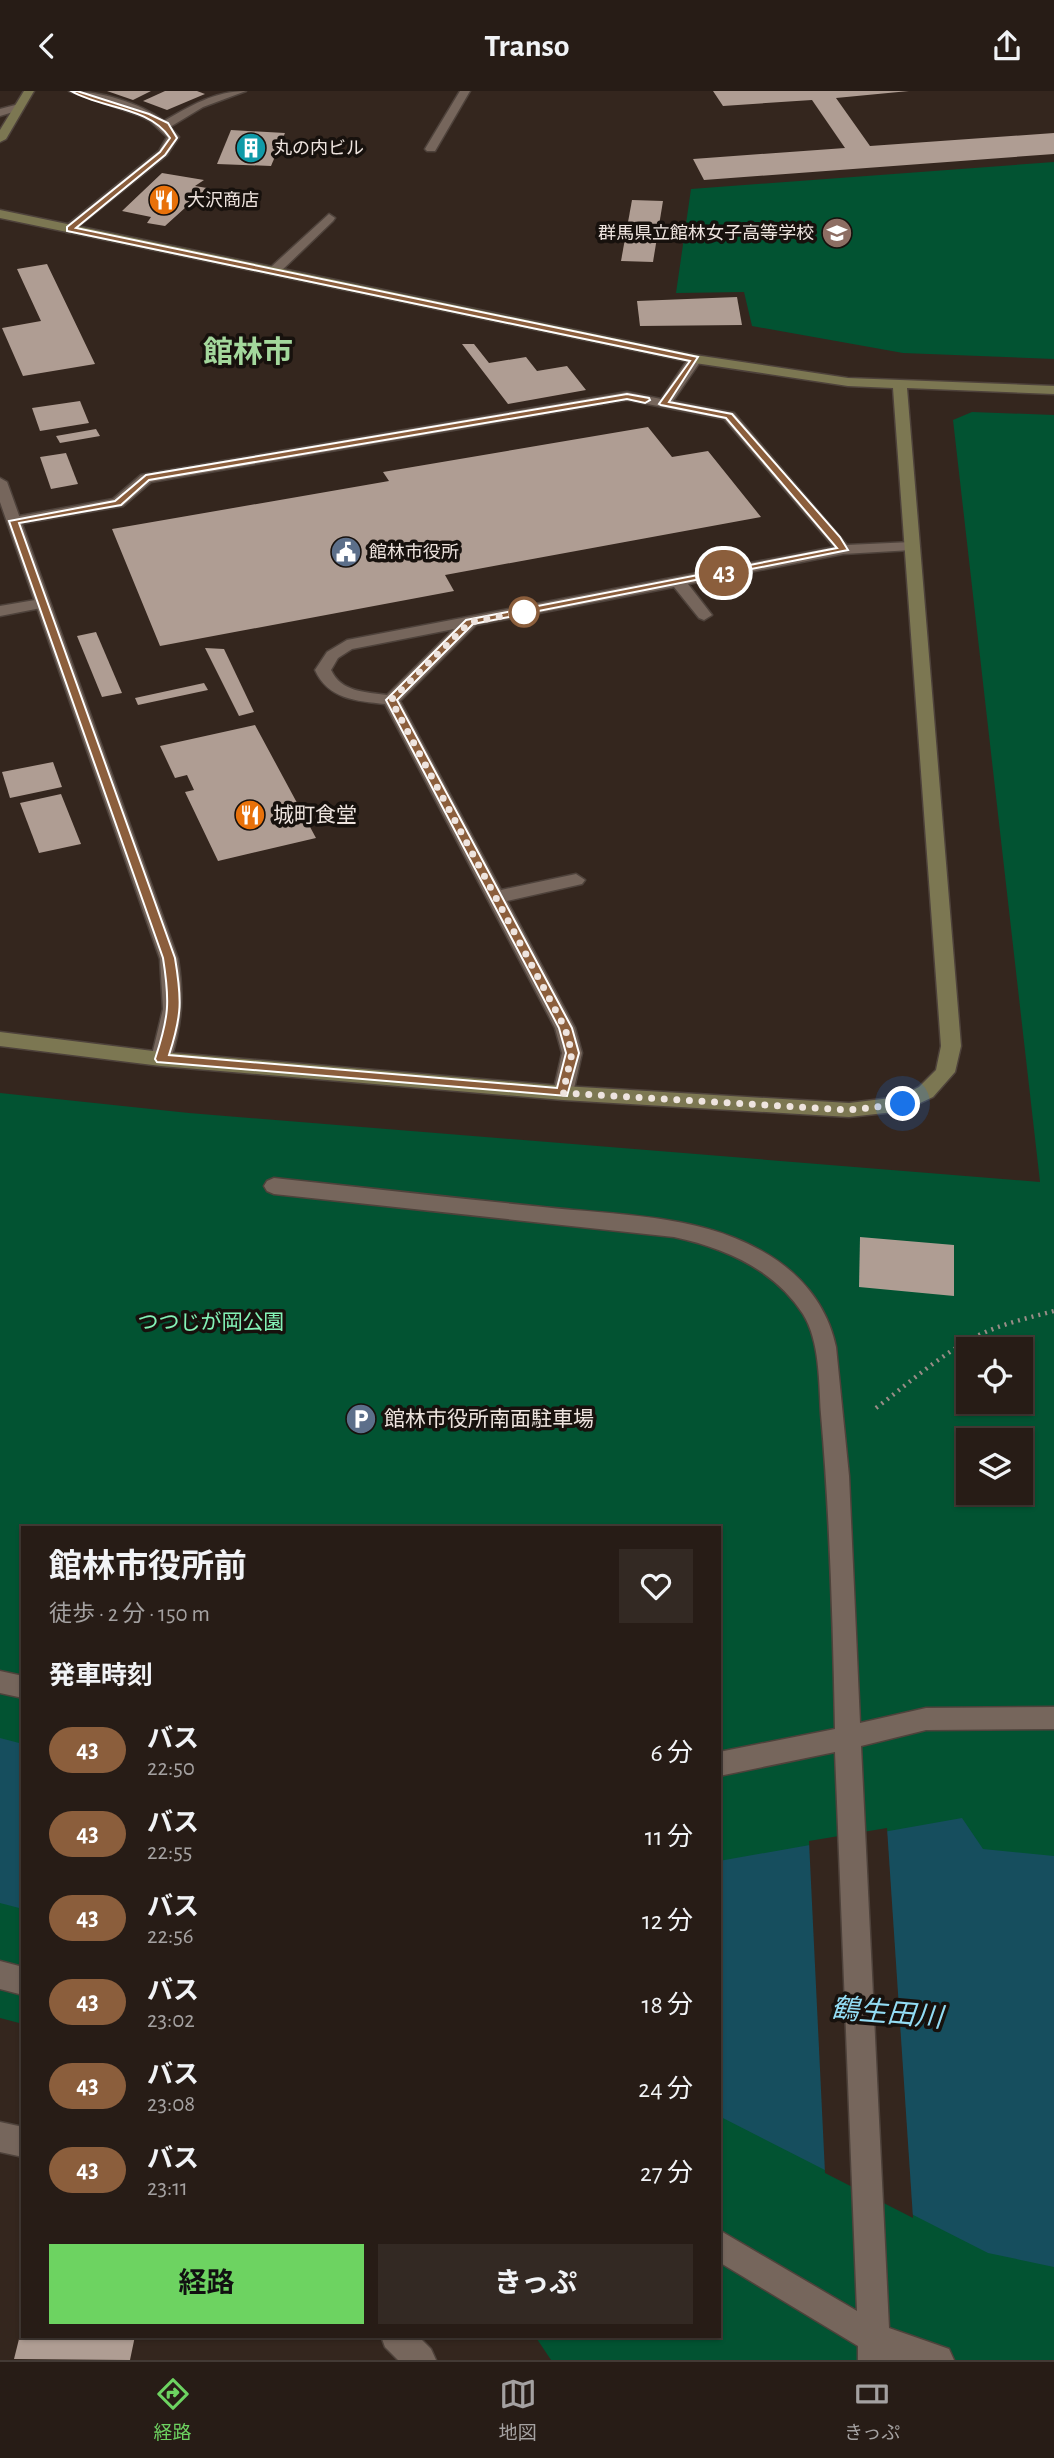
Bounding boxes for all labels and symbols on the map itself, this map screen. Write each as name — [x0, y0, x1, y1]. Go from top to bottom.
building icon: 丸の内ビル — [234, 131, 268, 165]
place label: 丸の内ビル — [274, 139, 364, 158]
restaurant icon: 大沢商店 — [147, 183, 181, 217]
place label: 大沢商店 — [187, 191, 259, 210]
school or university icon: 群馬県立館林女子高等学校 — [820, 216, 854, 250]
place label: 群馬県立館林女子高等学校 — [598, 223, 814, 243]
district label: 館林市 — [203, 336, 293, 368]
public building icon: 館林市役所 — [329, 535, 363, 569]
place label: 館林市役所 — [369, 543, 459, 562]
line badge: 43 — [692, 550, 756, 596]
unlabelled marker — [509, 597, 539, 627]
restaurant icon: 城町食堂 — [233, 798, 267, 832]
place label: 城町食堂 — [273, 804, 357, 826]
your location — [885, 1086, 920, 1121]
park label: つつじが岡公園 — [138, 1311, 285, 1333]
parking icon: 館林市役所南面駐車場 — [344, 1402, 378, 1436]
place label: 館林市役所南面駐車場 — [384, 1408, 594, 1430]
water label: 鶴生田川 — [830, 1993, 947, 2033]

